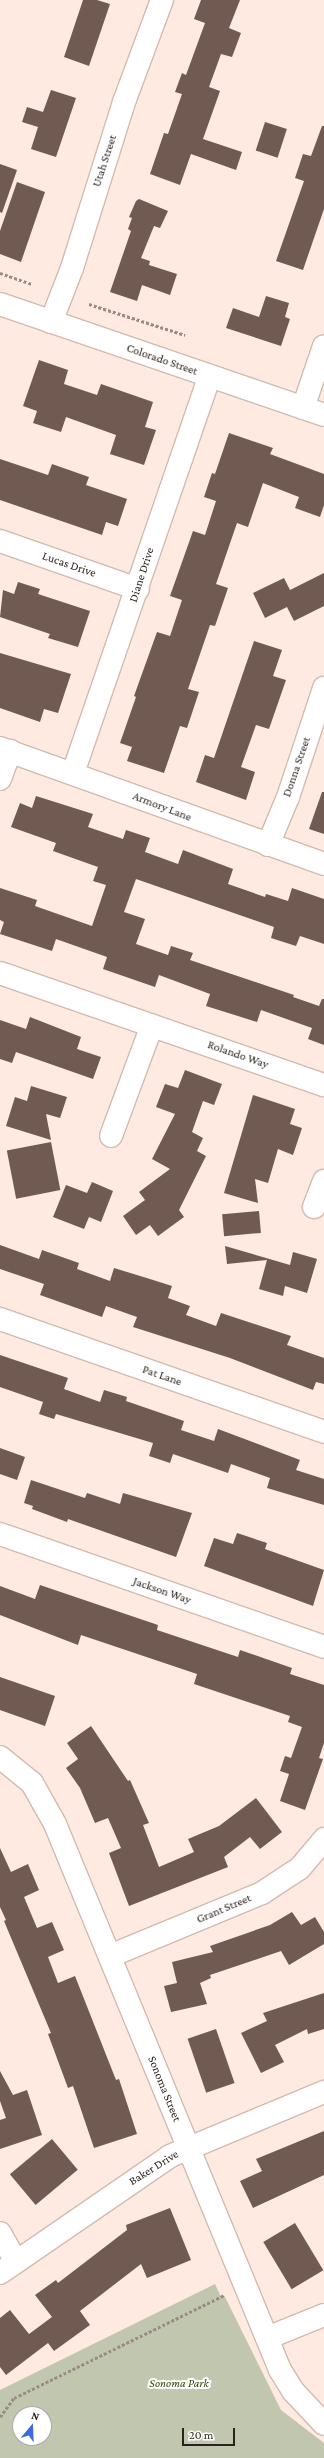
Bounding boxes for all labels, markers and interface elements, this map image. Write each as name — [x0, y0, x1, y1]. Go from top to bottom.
street label: Utah Street — [90, 133, 120, 189]
street label: Colorado Street — [125, 341, 199, 379]
street label: Diane Drive — [126, 546, 158, 604]
street label: Lucas Drive — [40, 549, 98, 581]
street label: Donna Street — [280, 735, 314, 799]
street label: Armory Lane — [130, 789, 194, 825]
street label: Rolando Way — [206, 1038, 270, 1072]
street label: Pat Lane — [140, 1363, 184, 1389]
street label: Jackson Way — [131, 1574, 193, 1608]
street label: Grant Street — [195, 1891, 253, 1927]
street label: Sonoma Street — [144, 2054, 184, 2124]
street label: Baker Drive — [127, 2147, 181, 2189]
park label: Sonoma Park — [149, 2377, 209, 2391]
north arrow — [12, 2406, 52, 2446]
text: N — [30, 2409, 41, 2422]
scale bar — [184, 2420, 237, 2446]
text: 20 m — [189, 2428, 213, 2442]

